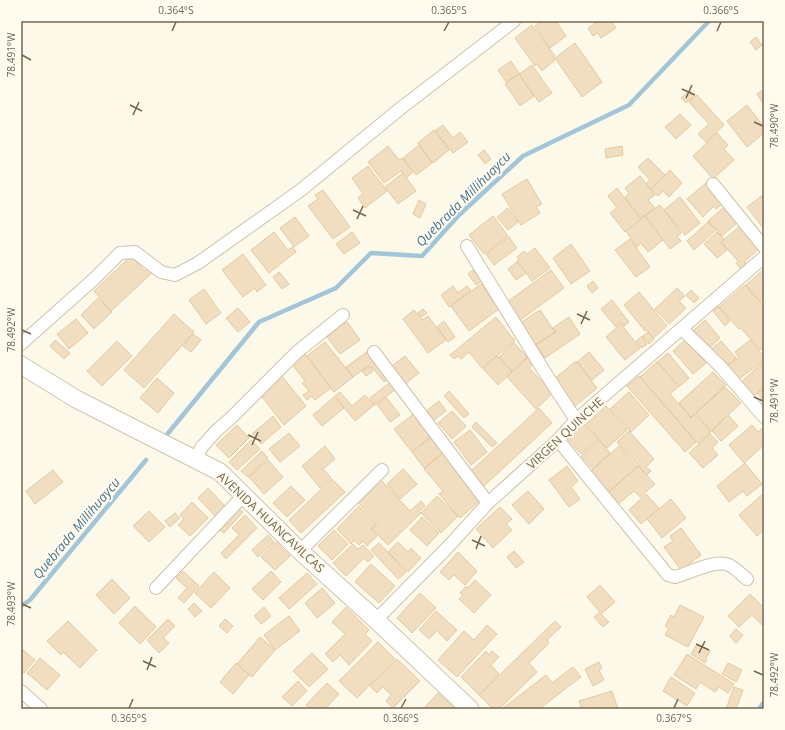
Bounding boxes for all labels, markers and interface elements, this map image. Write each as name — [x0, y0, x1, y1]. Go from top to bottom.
text: 0.364°S — [158, 3, 194, 17]
text: 0.365°S — [431, 3, 467, 17]
text: 0.366°S — [703, 3, 739, 17]
text: 78.491°W — [4, 32, 18, 77]
text: 78.490°W — [767, 103, 781, 148]
water label: Quebrada Millihuaycu — [412, 147, 515, 250]
text: 78.492°W — [4, 307, 18, 352]
text: 78.491°W — [767, 378, 781, 423]
street label: VIRGEN QUINCHE — [523, 393, 607, 473]
street label: AVENIDA HUANCAVILCAS — [214, 468, 328, 576]
water label: Quebrada Millihuaycu — [28, 473, 124, 583]
text: 78.493°W — [4, 581, 18, 626]
text: 78.492°W — [767, 652, 781, 697]
text: 0.365°S — [111, 711, 147, 725]
text: 0.366°S — [383, 711, 419, 725]
text: 0.367°S — [656, 711, 692, 725]

